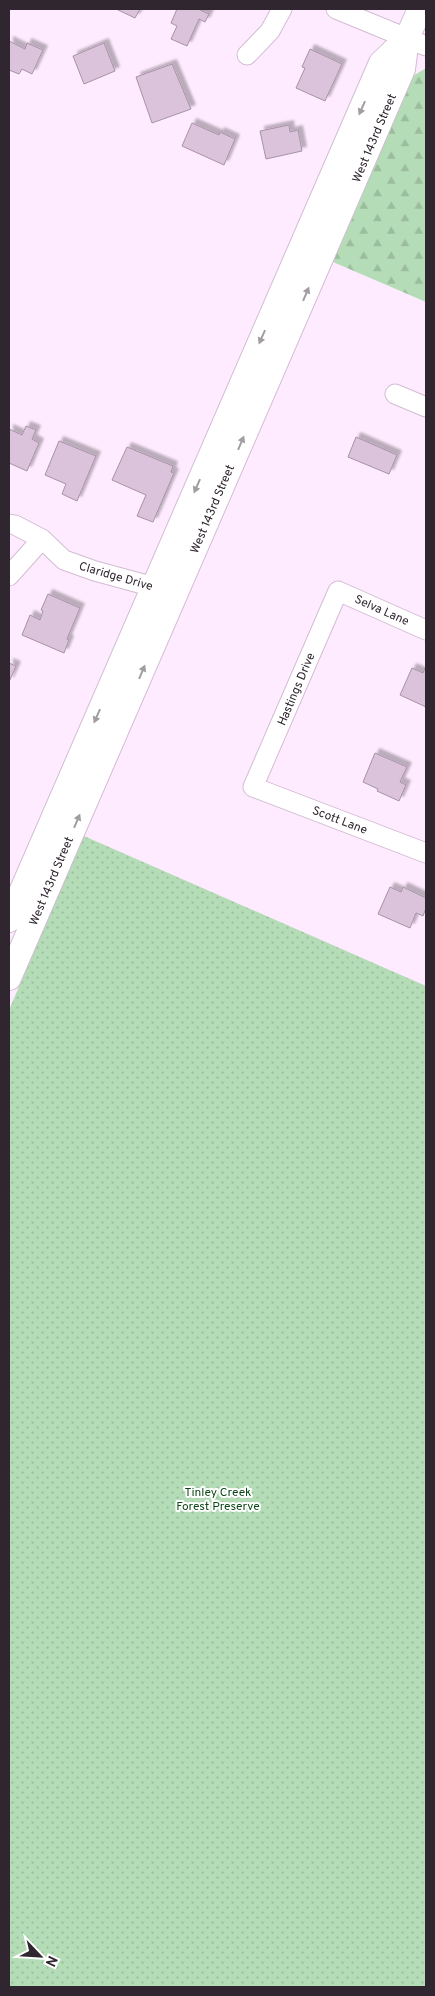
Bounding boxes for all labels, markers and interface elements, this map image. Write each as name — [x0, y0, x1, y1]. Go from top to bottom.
street label: West 143rd Street — [349, 92, 401, 185]
one-way arrow — [357, 101, 365, 115]
one-way arrow — [303, 287, 311, 301]
one-way arrow — [257, 330, 265, 344]
one-way arrow — [238, 436, 246, 450]
street label: West 143rd Street — [187, 463, 239, 556]
one-way arrow — [193, 479, 201, 493]
street label: Claridge Drive — [77, 559, 155, 595]
street label: Selva Lane — [352, 592, 411, 630]
street label: Hastings Drive — [274, 650, 319, 728]
one-way arrow — [138, 665, 146, 679]
one-way arrow — [93, 709, 101, 723]
street label: Scott Lane — [310, 803, 370, 839]
one-way arrow — [73, 813, 81, 828]
street label: West 143rd Street — [26, 835, 78, 928]
park label: Tinley Creek Forest Preserve — [176, 1485, 260, 1515]
north arrow — [15, 1931, 65, 1981]
text: N — [41, 1953, 60, 1969]

